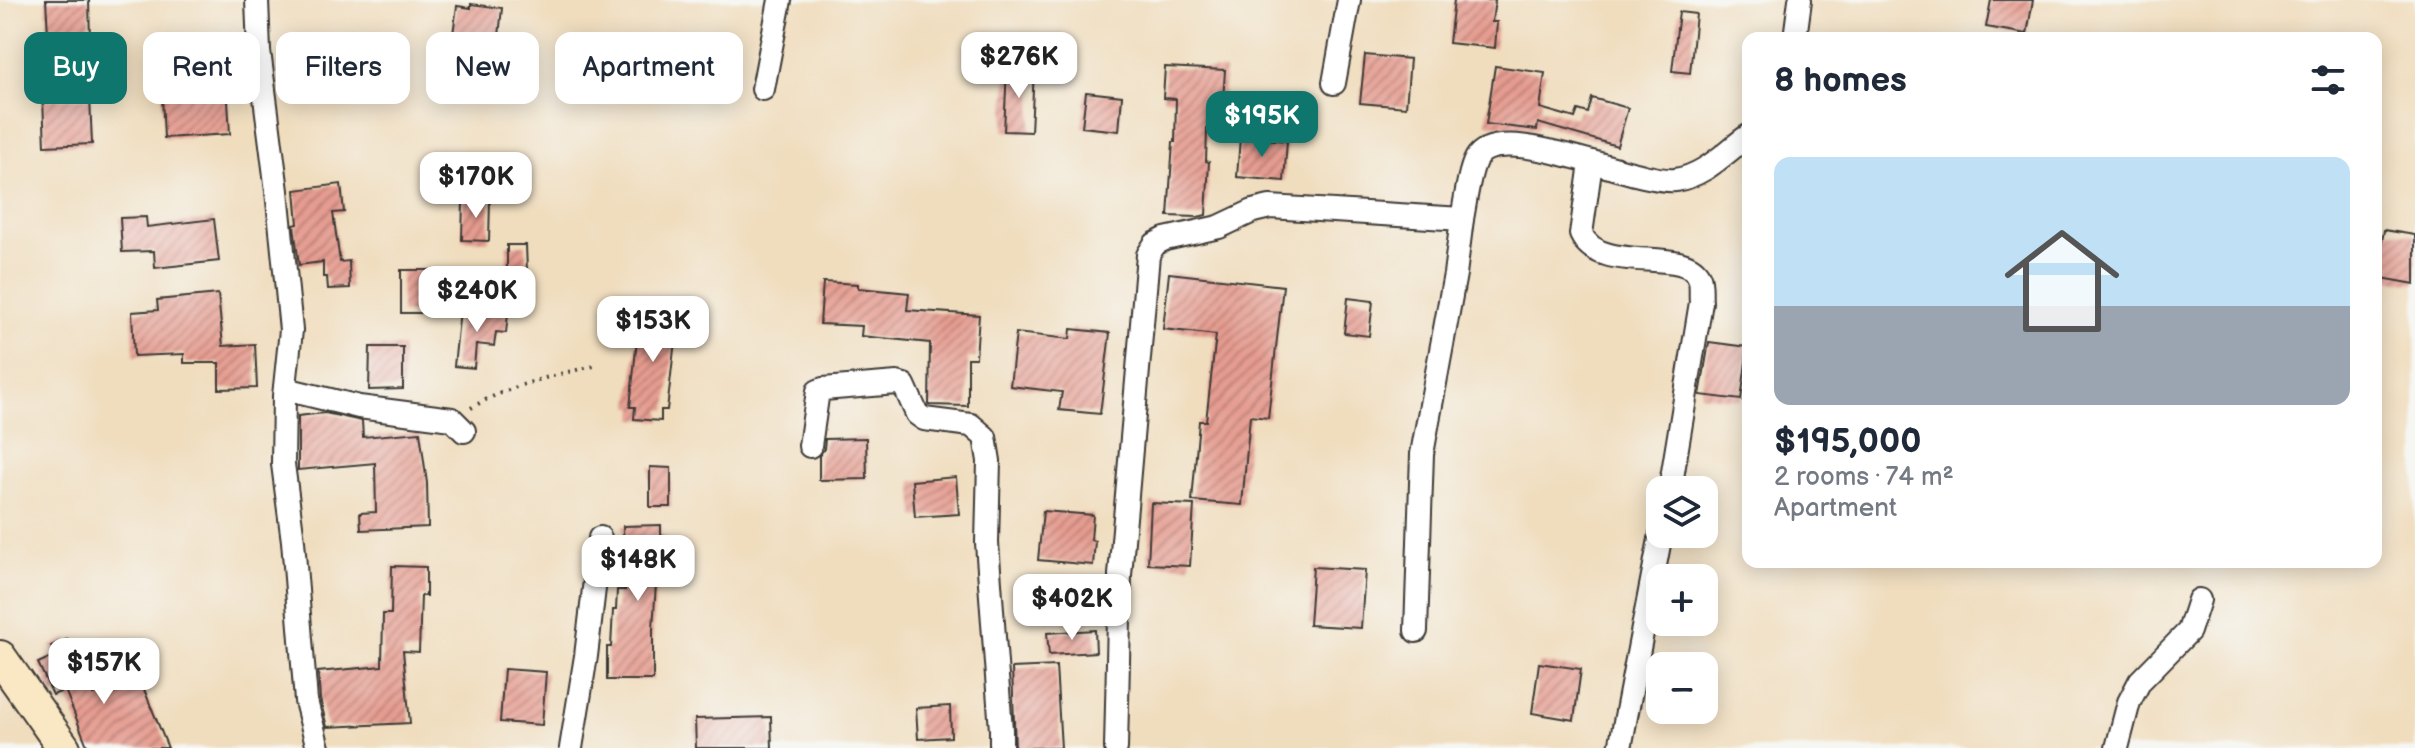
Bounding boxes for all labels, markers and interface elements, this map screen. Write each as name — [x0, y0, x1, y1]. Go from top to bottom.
chip: Buy — [24, 32, 127, 104]
chip: Rent — [143, 32, 260, 104]
chip: Filters — [276, 32, 410, 104]
chip: New — [426, 32, 539, 104]
chip: Apartment — [555, 32, 743, 104]
pin: $276K — [963, 32, 1075, 100]
text: $276K — [979, 42, 1059, 73]
icon: filters — [2306, 58, 2350, 102]
text: 8 homes — [1774, 60, 1907, 101]
pin: $195K — [1206, 91, 1318, 159]
text: $195K — [1224, 101, 1300, 132]
pin: $170K — [420, 152, 532, 220]
text: $170K — [438, 162, 514, 193]
icon: home — [1990, 209, 2134, 353]
pin: $240K — [421, 266, 533, 334]
text: $240K — [437, 276, 517, 307]
pin: $153K — [597, 296, 709, 364]
text: $153K — [615, 306, 691, 337]
text: $195,000 — [1774, 421, 1921, 462]
text: 2 rooms · 74 m² — [1774, 462, 1954, 493]
map controls — [1646, 476, 1718, 724]
button: layers — [1646, 476, 1718, 548]
text: Apartment — [1774, 493, 1897, 524]
pin: $148K — [582, 535, 694, 603]
text: $148K — [600, 545, 676, 576]
button: + — [1646, 564, 1718, 636]
pin: $402K — [1016, 574, 1128, 642]
text: $402K — [1031, 584, 1113, 615]
pin: $157K — [48, 638, 160, 706]
text: $157K — [66, 648, 142, 679]
button: − — [1646, 652, 1718, 724]

